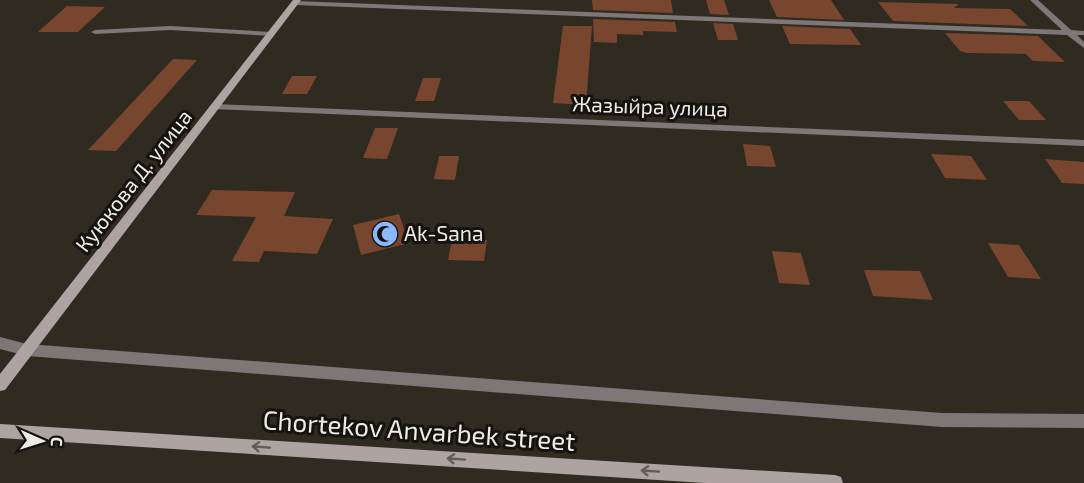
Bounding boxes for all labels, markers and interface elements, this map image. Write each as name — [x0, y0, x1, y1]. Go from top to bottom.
street label: Жазыйра улица — [572, 90, 728, 122]
street label: Куюкова Д. улица — [69, 104, 197, 257]
mosque icon: Ak-Sana — [370, 219, 400, 249]
place label: Ak-Sana — [404, 220, 483, 245]
street label: Chortekov Anvarbek street — [262, 403, 576, 456]
north arrow — [12, 411, 72, 471]
text: С — [48, 437, 67, 447]
one-way arrow — [252, 441, 272, 452]
one-way arrow — [446, 454, 466, 465]
one-way arrow — [641, 466, 661, 477]

